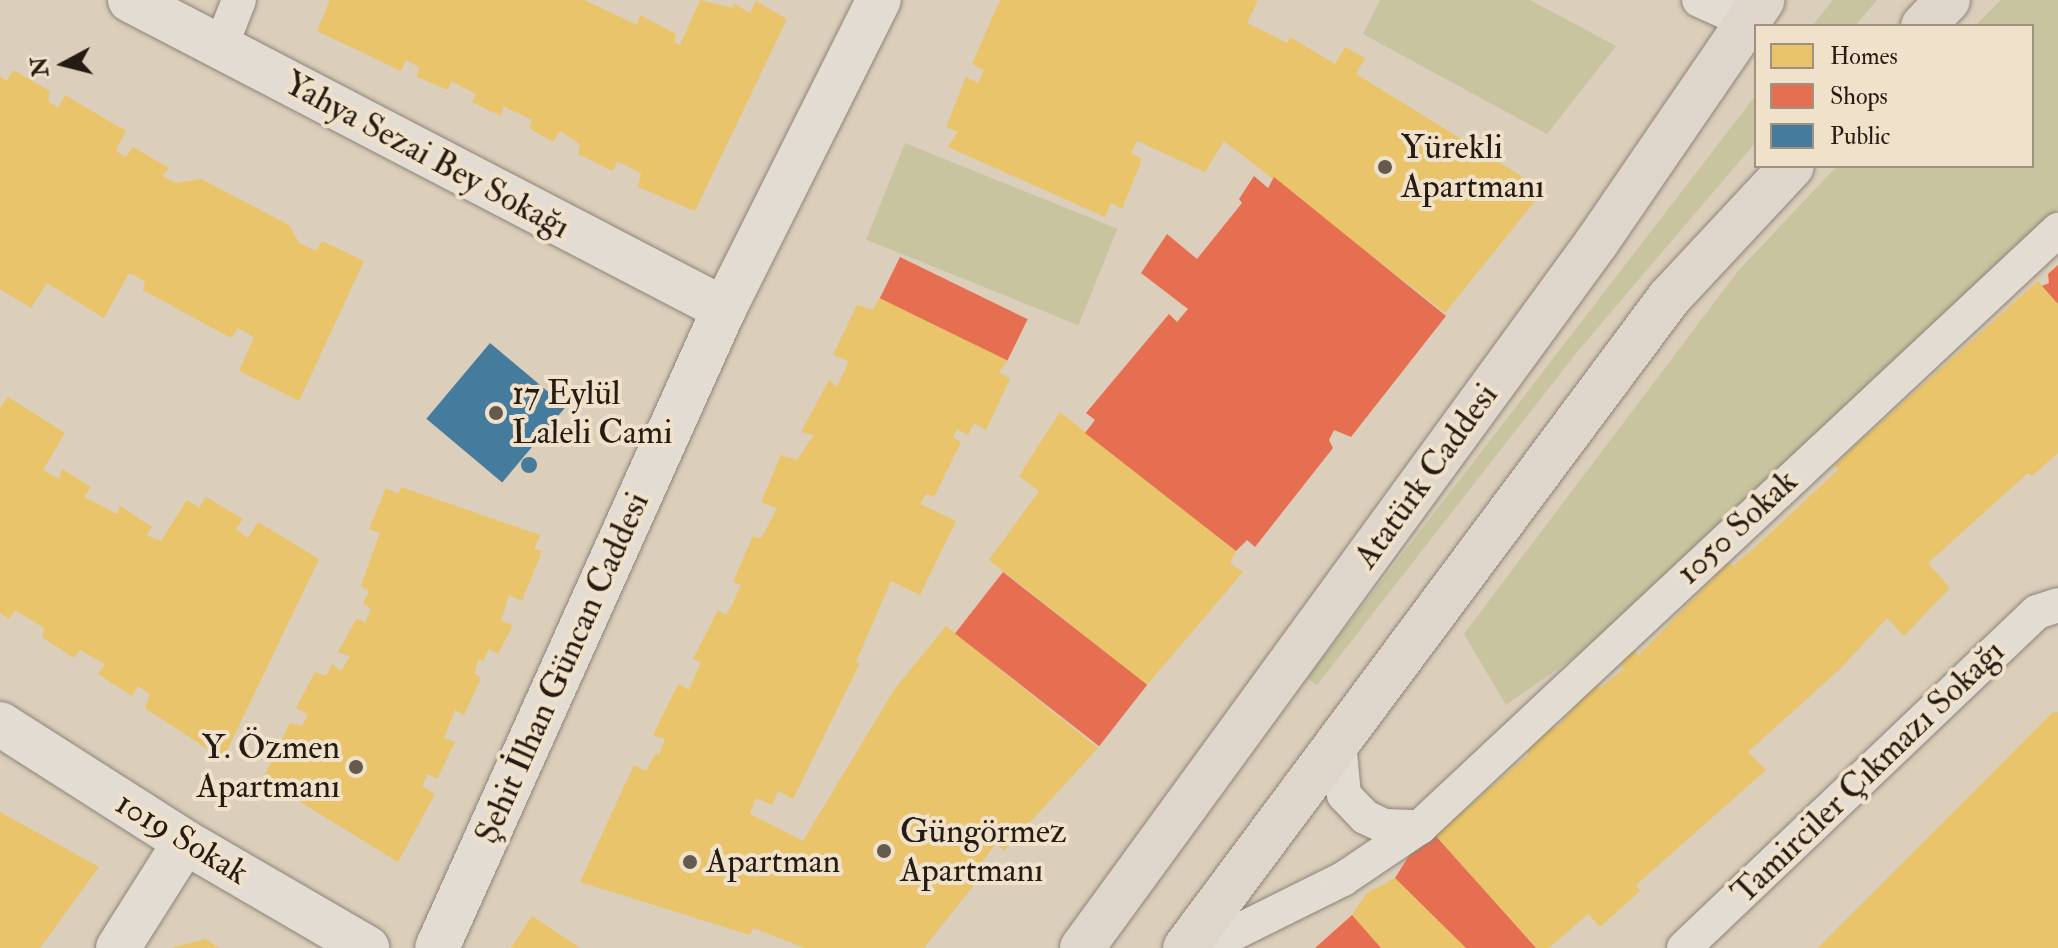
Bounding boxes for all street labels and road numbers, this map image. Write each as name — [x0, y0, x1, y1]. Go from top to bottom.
street label: Yahya Sezai Bey Sokağı — [278, 63, 576, 247]
street label: Atatürk Caddesi — [1345, 376, 1507, 576]
street label: 1050 Sokak — [1668, 461, 1806, 593]
street label: Şehit İlhan Güncan Caddesi — [466, 486, 658, 850]
street label: Tamirciler Çıkmazı Sokağı — [1723, 631, 2013, 913]
street label: 1019 Sokak — [108, 783, 256, 893]

